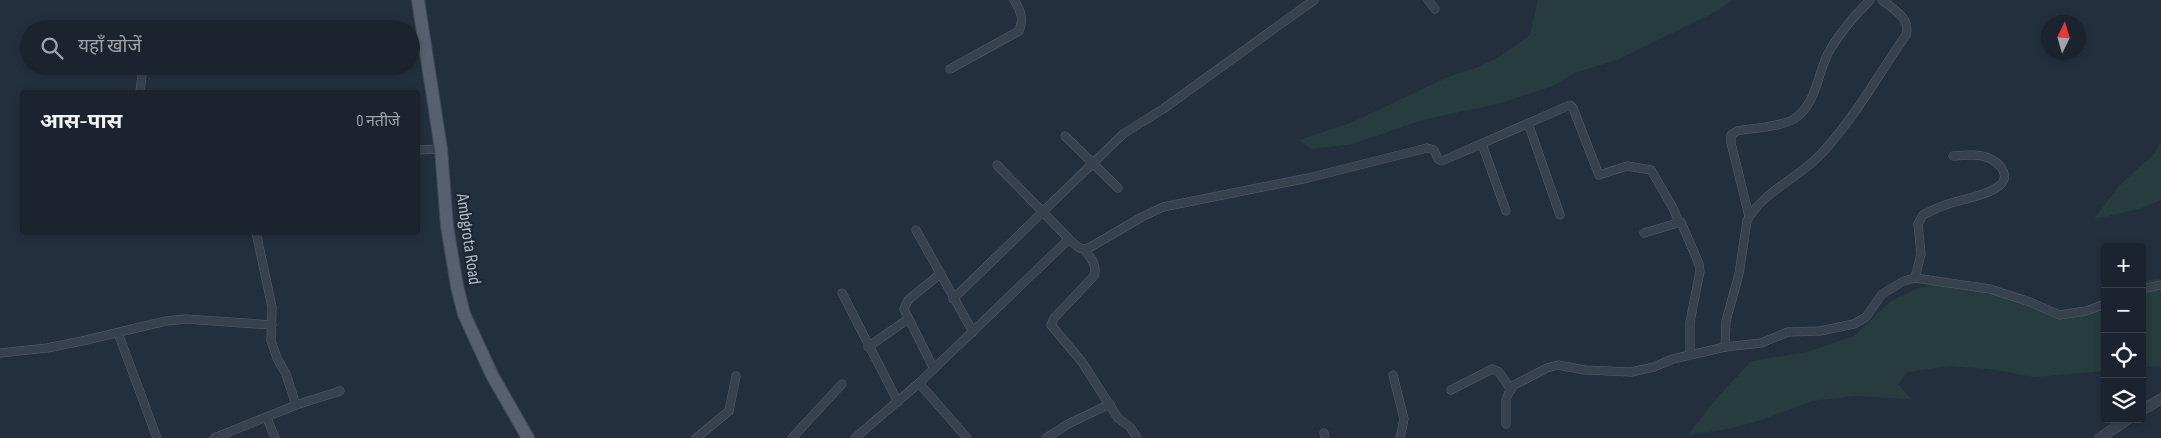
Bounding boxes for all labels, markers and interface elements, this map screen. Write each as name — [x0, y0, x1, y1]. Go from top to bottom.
north arrow — [2041, 15, 2086, 60]
search box — [20, 20, 420, 75]
icon: search — [38, 34, 66, 62]
text: यहाँ खोजें — [78, 35, 142, 58]
text: आस-पास — [40, 109, 122, 134]
text: 0 नतीजे — [356, 112, 400, 131]
street label: Ambgrota Road — [452, 191, 485, 286]
map controls — [2101, 243, 2146, 423]
button: + — [2101, 243, 2146, 288]
button: − — [2101, 288, 2146, 333]
button: locate — [2101, 333, 2146, 378]
button: layers — [2101, 378, 2146, 423]

